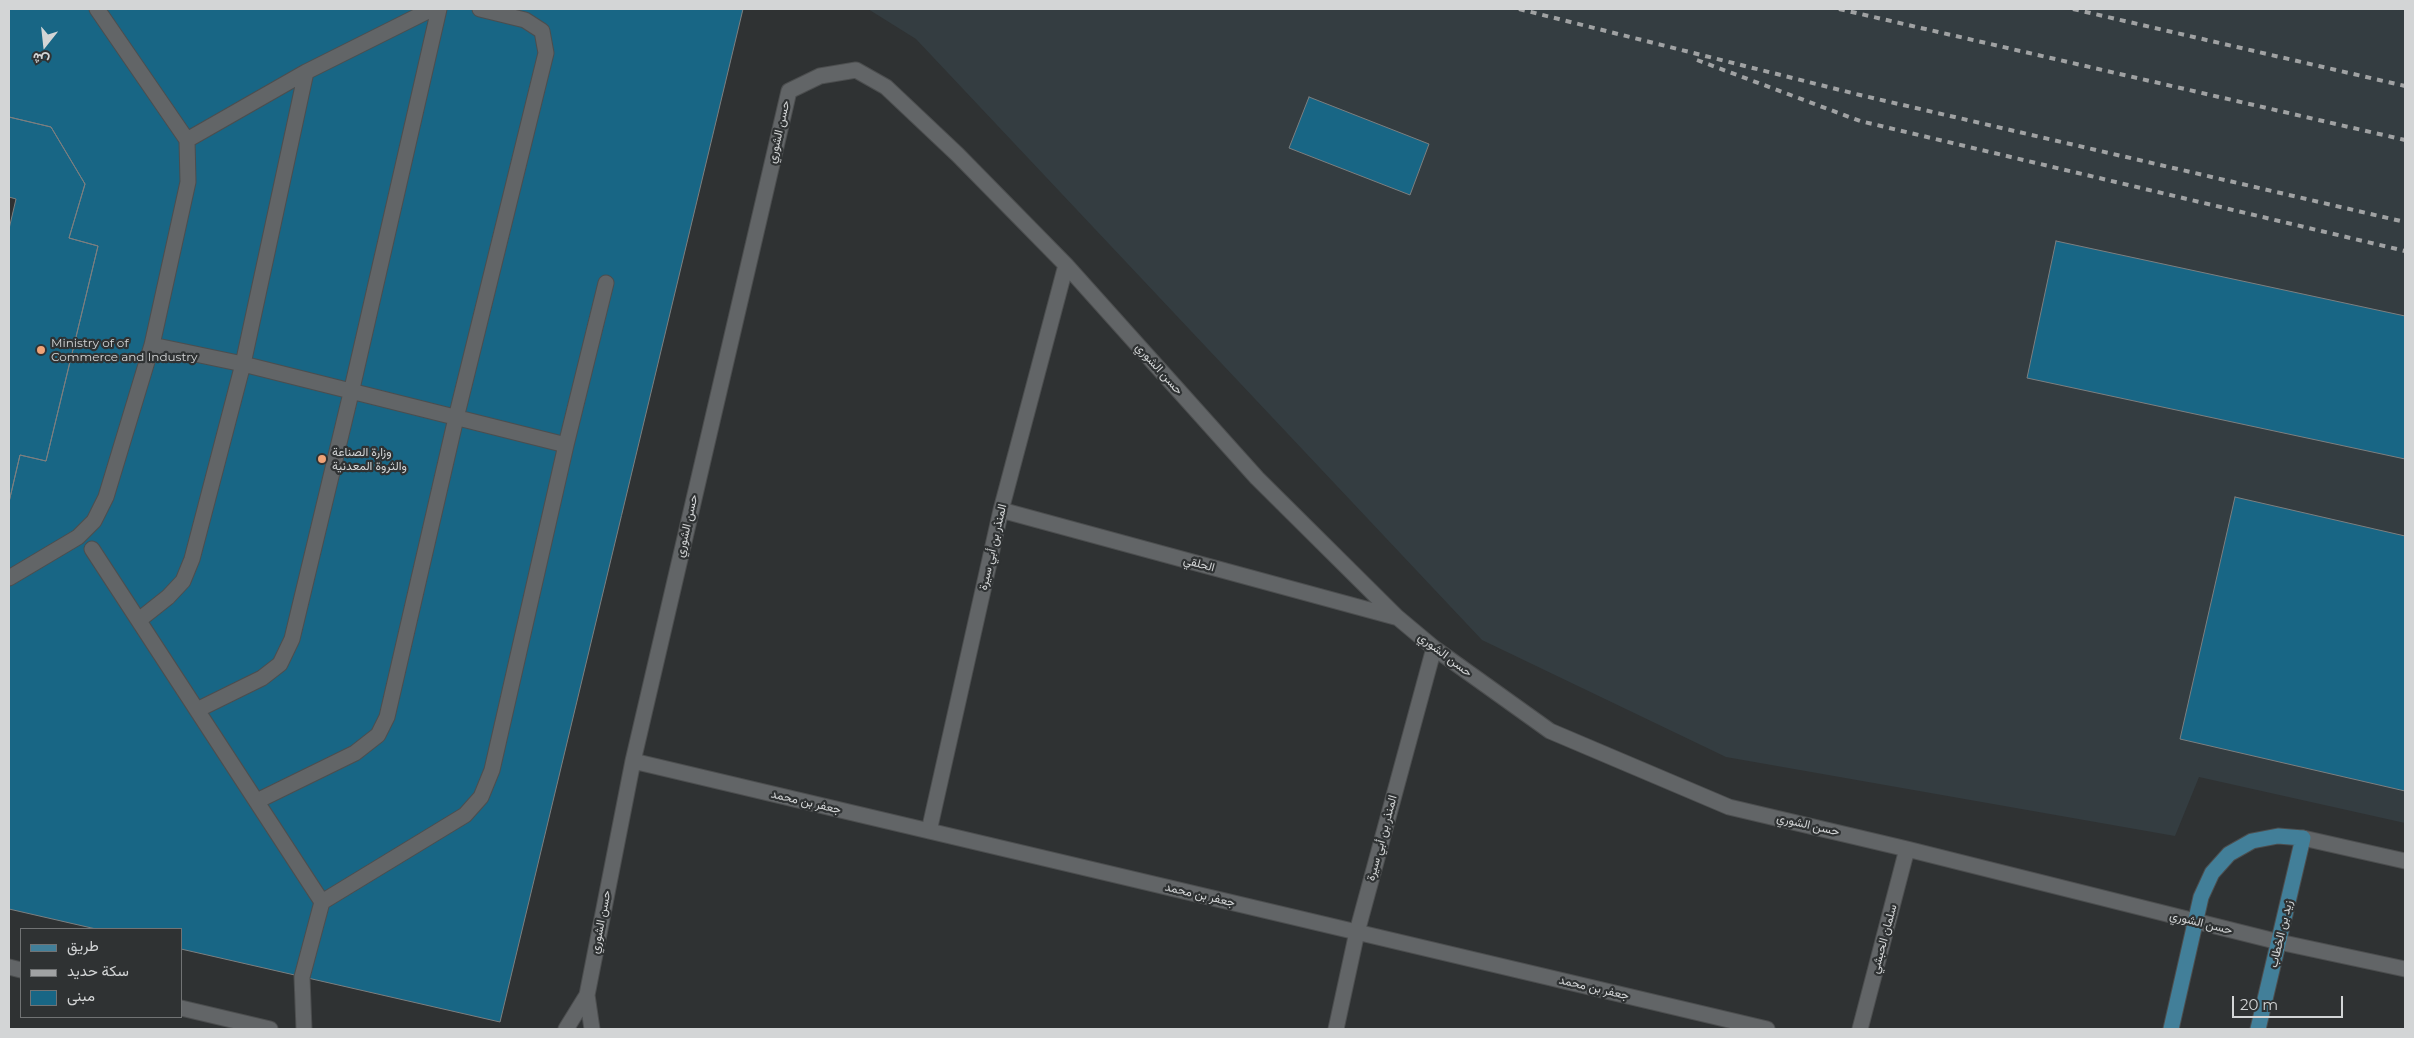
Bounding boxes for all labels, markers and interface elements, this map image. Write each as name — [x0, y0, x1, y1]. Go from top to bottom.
north arrow — [20, 20, 70, 70]
text: ش — [30, 48, 51, 70]
street label: حسن الشوري — [765, 99, 793, 165]
place label: Ministry of of Commerce and Industry — [51, 336, 198, 364]
street label: حسن الشوري — [1132, 340, 1186, 398]
marker: Ministry of of Commerce and Industry — [35, 344, 47, 356]
place label: وزارة الصناعة والثروة المعدنية — [332, 445, 407, 473]
marker: وزارة الصناعة والثروة المعدنية — [316, 453, 328, 465]
street label: حسن الشوري — [673, 493, 701, 559]
street label: المنذر بن أبي سيرة — [976, 503, 1010, 591]
street label: الحلقي — [1182, 553, 1216, 575]
street label: حسن الشوري — [1415, 630, 1475, 680]
street label: جعفر بن محمد — [769, 787, 843, 817]
street label: المنذر بن أبي سيرة — [1364, 794, 1400, 882]
street label: حسن الشوري — [1775, 811, 1841, 839]
street label: جعفر بن محمد — [1163, 880, 1237, 910]
street label: حسن الشوري — [588, 889, 614, 955]
street label: زيد بن الخطاب — [2266, 899, 2296, 969]
street label: سلمان الحبشي — [1868, 903, 1900, 975]
street label: حسن الشوري — [2168, 908, 2234, 938]
legend — [20, 928, 182, 1018]
text: طريق — [67, 936, 99, 955]
text: سكة حديد — [67, 961, 129, 980]
street label: جعفر بن محمد — [1557, 973, 1631, 1003]
text: مبنى — [67, 986, 95, 1005]
scale bar — [2234, 986, 2345, 1018]
text: 20 m — [2240, 995, 2278, 1014]

